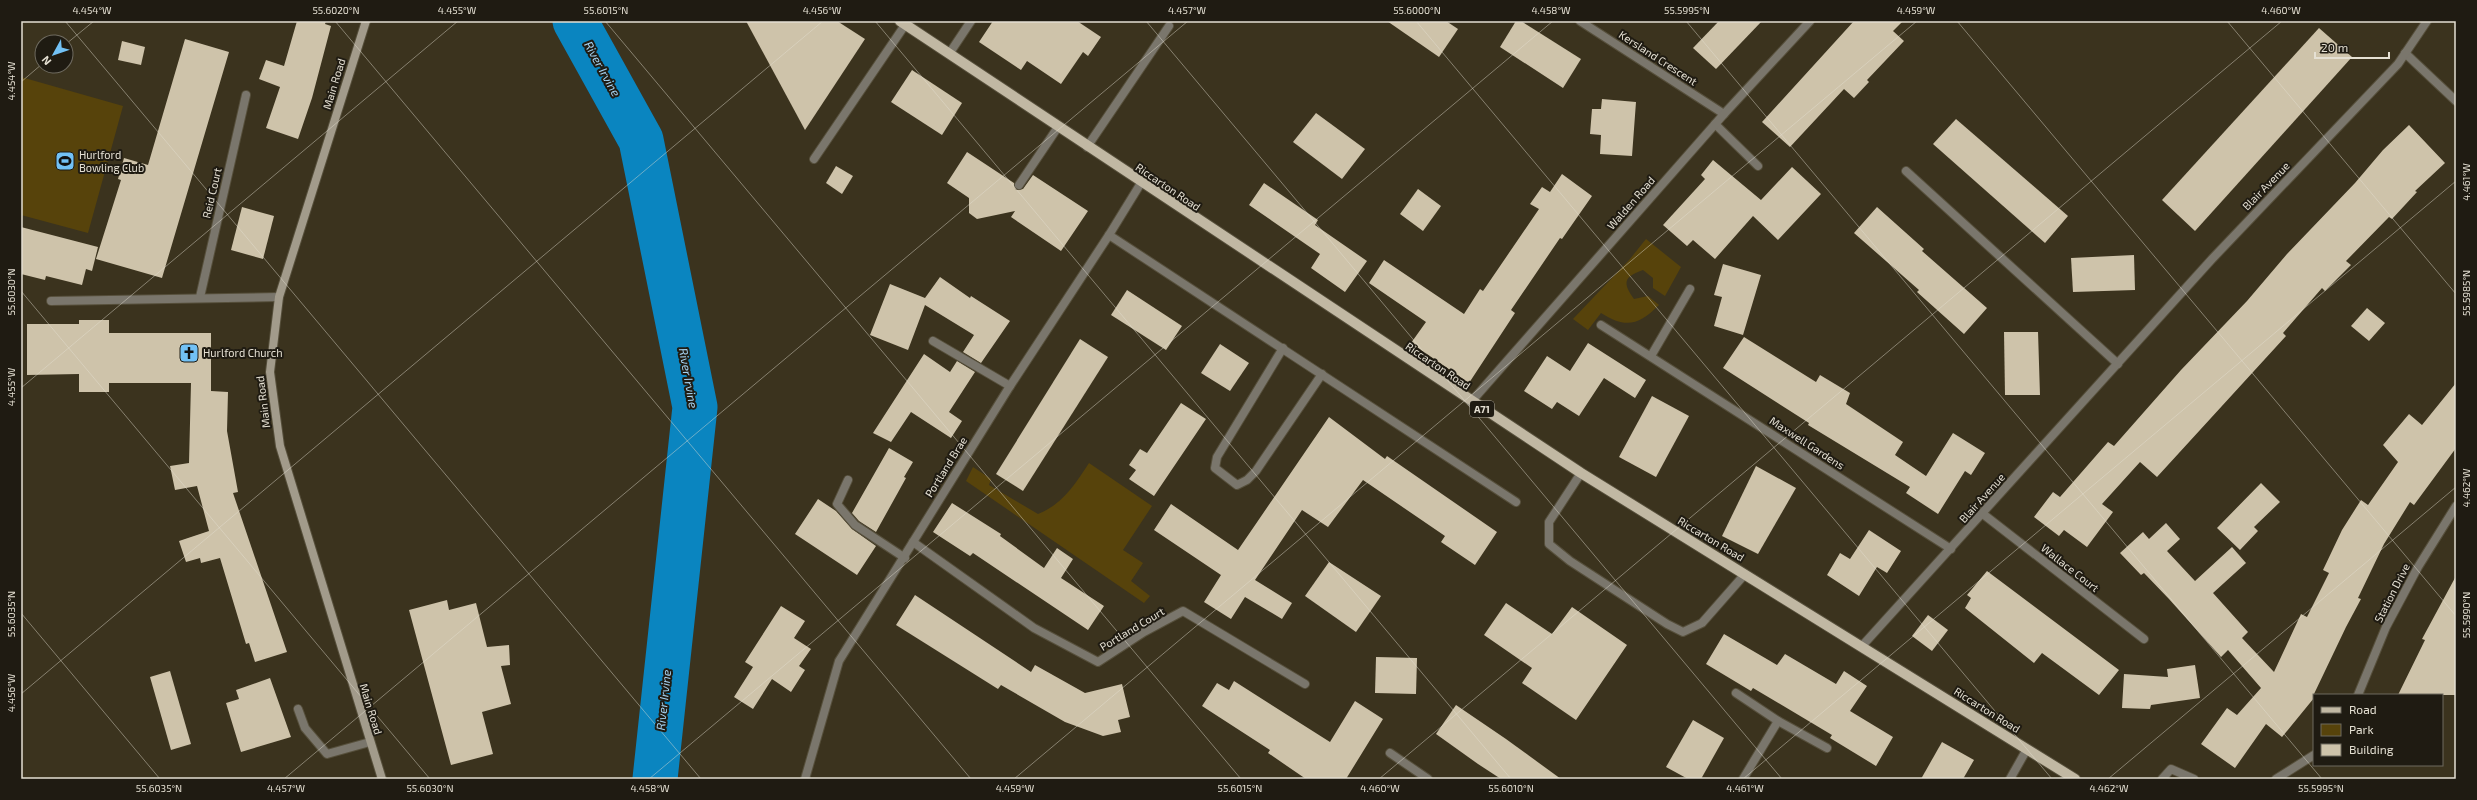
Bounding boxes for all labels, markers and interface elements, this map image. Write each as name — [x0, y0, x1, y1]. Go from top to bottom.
text: 4.454°W — [72, 4, 112, 16]
text: 55.6020°N — [312, 4, 360, 16]
text: 4.455°W — [438, 4, 477, 16]
text: 55.6015°N — [584, 4, 628, 16]
text: 4.456°W — [803, 4, 842, 16]
text: 4.457°W — [1168, 4, 1207, 16]
text: 55.6000°N — [1393, 4, 1441, 16]
text: 4.458°W — [1531, 4, 1571, 16]
text: 55.5995°N — [1664, 4, 1710, 16]
text: 4.459°W — [1897, 4, 1936, 16]
text: 4.460°W — [2261, 4, 2301, 16]
street label: Kersland Crescent — [1617, 27, 1700, 88]
north arrow — [34, 34, 74, 74]
scale bar — [2315, 34, 2389, 60]
water label: River Irvine — [582, 38, 624, 99]
text: 20 m — [2321, 40, 2348, 54]
text: N — [38, 53, 53, 68]
street label: Main Road — [320, 57, 347, 111]
text: 4.454°W — [5, 61, 17, 101]
place label: Hurlford Bowling Club — [79, 148, 144, 174]
sports icon: Hurlford Bowling Club — [54, 150, 76, 172]
street label: Blair Avenue — [2239, 159, 2292, 213]
street label: Riccarton Road — [1133, 160, 1203, 213]
text: 4.461°W — [2460, 163, 2472, 201]
street label: Reid Court — [199, 166, 224, 219]
street label: Walden Road — [1604, 174, 1657, 232]
text: 55.6030°N — [5, 268, 17, 316]
text: 55.5985°N — [2460, 270, 2472, 316]
street label: Riccarton Road — [1403, 339, 1473, 392]
church icon: Hurlford Church — [178, 342, 200, 364]
place label: Hurlford Church — [203, 346, 283, 359]
water label: River Irvine — [677, 347, 701, 410]
text: 4.455°W — [5, 367, 17, 406]
street label: Main Road — [253, 375, 272, 429]
road number: A71 — [1470, 401, 1494, 417]
street label: Maxwell Gardens — [1767, 414, 1847, 472]
street label: Portland Brae — [922, 434, 969, 499]
text: 4.462°W — [2460, 468, 2472, 507]
street label: Blair Avenue — [1956, 470, 2007, 525]
street label: Riccarton Road — [1676, 514, 1747, 564]
street label: Wallace Court — [2039, 541, 2102, 594]
street label: Station Drive — [2371, 561, 2412, 624]
text: 55.6035°N — [5, 591, 17, 637]
text: 55.5990°N — [2460, 592, 2472, 638]
street label: Portland Court — [1097, 604, 1166, 653]
water label: River Irvine — [653, 668, 673, 731]
text: 4.456°W — [5, 673, 17, 712]
street label: Main Road — [358, 682, 385, 736]
street label: Riccarton Road — [1952, 684, 2023, 735]
legend — [2313, 694, 2443, 766]
text: Road — [2349, 702, 2377, 716]
text: Park — [2349, 722, 2374, 736]
text: Building — [2349, 742, 2394, 756]
text: 55.6035°N — [136, 782, 182, 794]
text: 4.457°W — [267, 782, 306, 794]
text: 55.6030°N — [406, 782, 454, 794]
text: 4.458°W — [630, 782, 670, 794]
text: 4.459°W — [996, 782, 1035, 794]
text: 55.6015°N — [1218, 782, 1262, 794]
text: 4.460°W — [1360, 782, 1400, 794]
text: 55.6010°N — [1488, 782, 1534, 794]
text: 4.461°W — [1726, 782, 1764, 794]
text: 4.462°W — [2090, 782, 2129, 794]
text: 55.5995°N — [2298, 782, 2344, 794]

